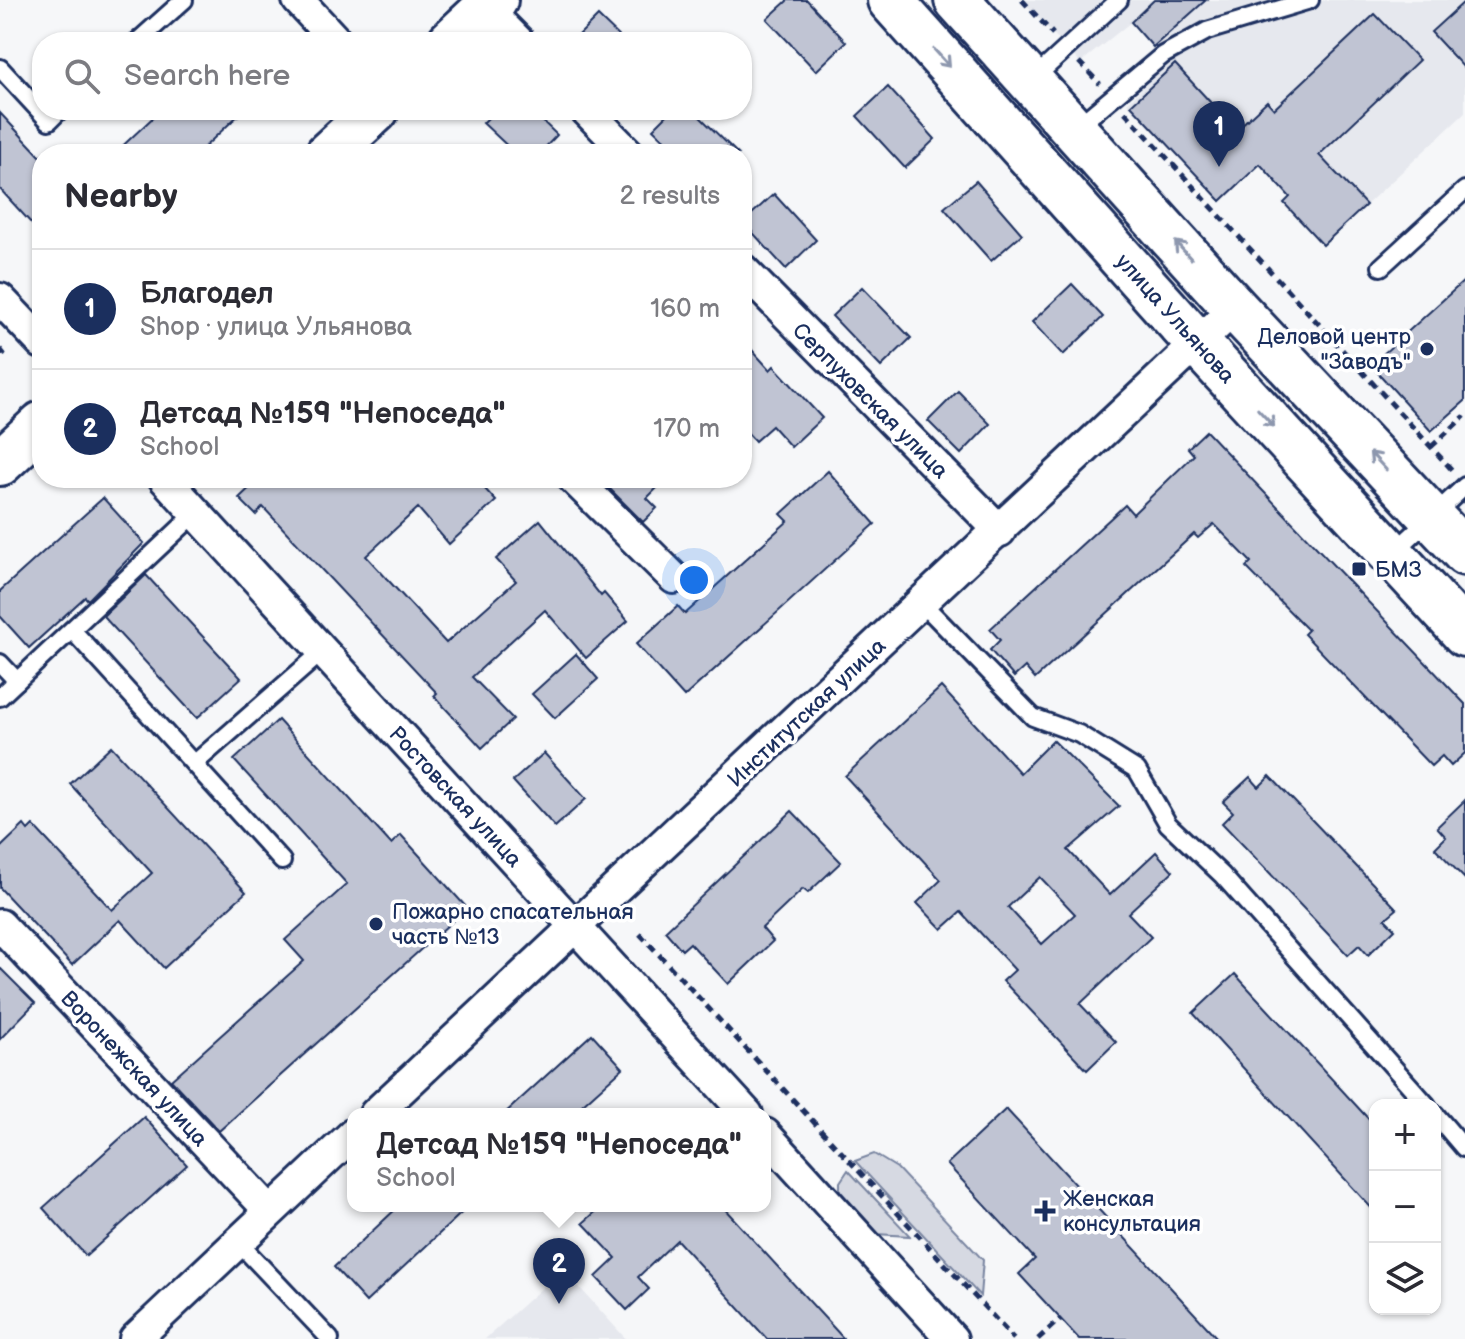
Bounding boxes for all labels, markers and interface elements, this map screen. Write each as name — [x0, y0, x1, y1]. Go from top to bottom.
search box — [32, 32, 752, 120]
one-way arrow — [932, 48, 950, 68]
icon: search — [60, 54, 104, 98]
text: Search here — [124, 58, 290, 94]
pin: 1 — [1193, 101, 1245, 167]
text: Nearby — [64, 176, 178, 217]
text: 2 results — [620, 181, 720, 212]
one-way arrow — [1174, 241, 1192, 261]
street label: улица Ульянова — [1110, 249, 1240, 389]
text: Благодел — [140, 276, 274, 312]
text: 1 — [85, 294, 95, 325]
text: 160 m — [650, 294, 720, 325]
text: Shop · улица Ульянова — [140, 312, 412, 343]
street label: Серпуховская улица — [786, 318, 953, 485]
place label: Деловой центр "Заводъ" — [1257, 324, 1412, 376]
marker: Деловой центр "Заводъ" — [1418, 340, 1436, 358]
text: Детсад №159 "Непоседа" — [140, 396, 505, 432]
one-way arrow — [1256, 407, 1274, 427]
text: 2 — [82, 414, 98, 445]
text: 170 m — [653, 414, 720, 445]
text: School — [140, 432, 219, 463]
one-way arrow — [1369, 451, 1388, 471]
place label: БМЗ — [1375, 557, 1422, 584]
your location — [674, 560, 714, 600]
marker: БМЗ — [1350, 560, 1368, 578]
street label: Институтская улица — [722, 633, 892, 793]
street label: Ростовская улица — [383, 721, 527, 873]
place label: Пожарно спасательная часть №13 — [392, 899, 634, 951]
marker: Пожарно спасательная часть №13 — [367, 915, 385, 933]
street label: Воронежская улица — [55, 986, 213, 1153]
map controls — [1369, 1099, 1441, 1315]
button: + — [1369, 1099, 1441, 1171]
popup — [347, 1108, 771, 1212]
text: Детсад №159 "Непоседа" — [376, 1127, 742, 1163]
text: School — [376, 1163, 456, 1194]
button: − — [1369, 1171, 1441, 1243]
place label: Женская консультация — [1063, 1186, 1201, 1238]
marker: Женская консультация — [1034, 1200, 1056, 1222]
pin: 2 — [533, 1238, 585, 1304]
button: layers — [1369, 1243, 1441, 1315]

